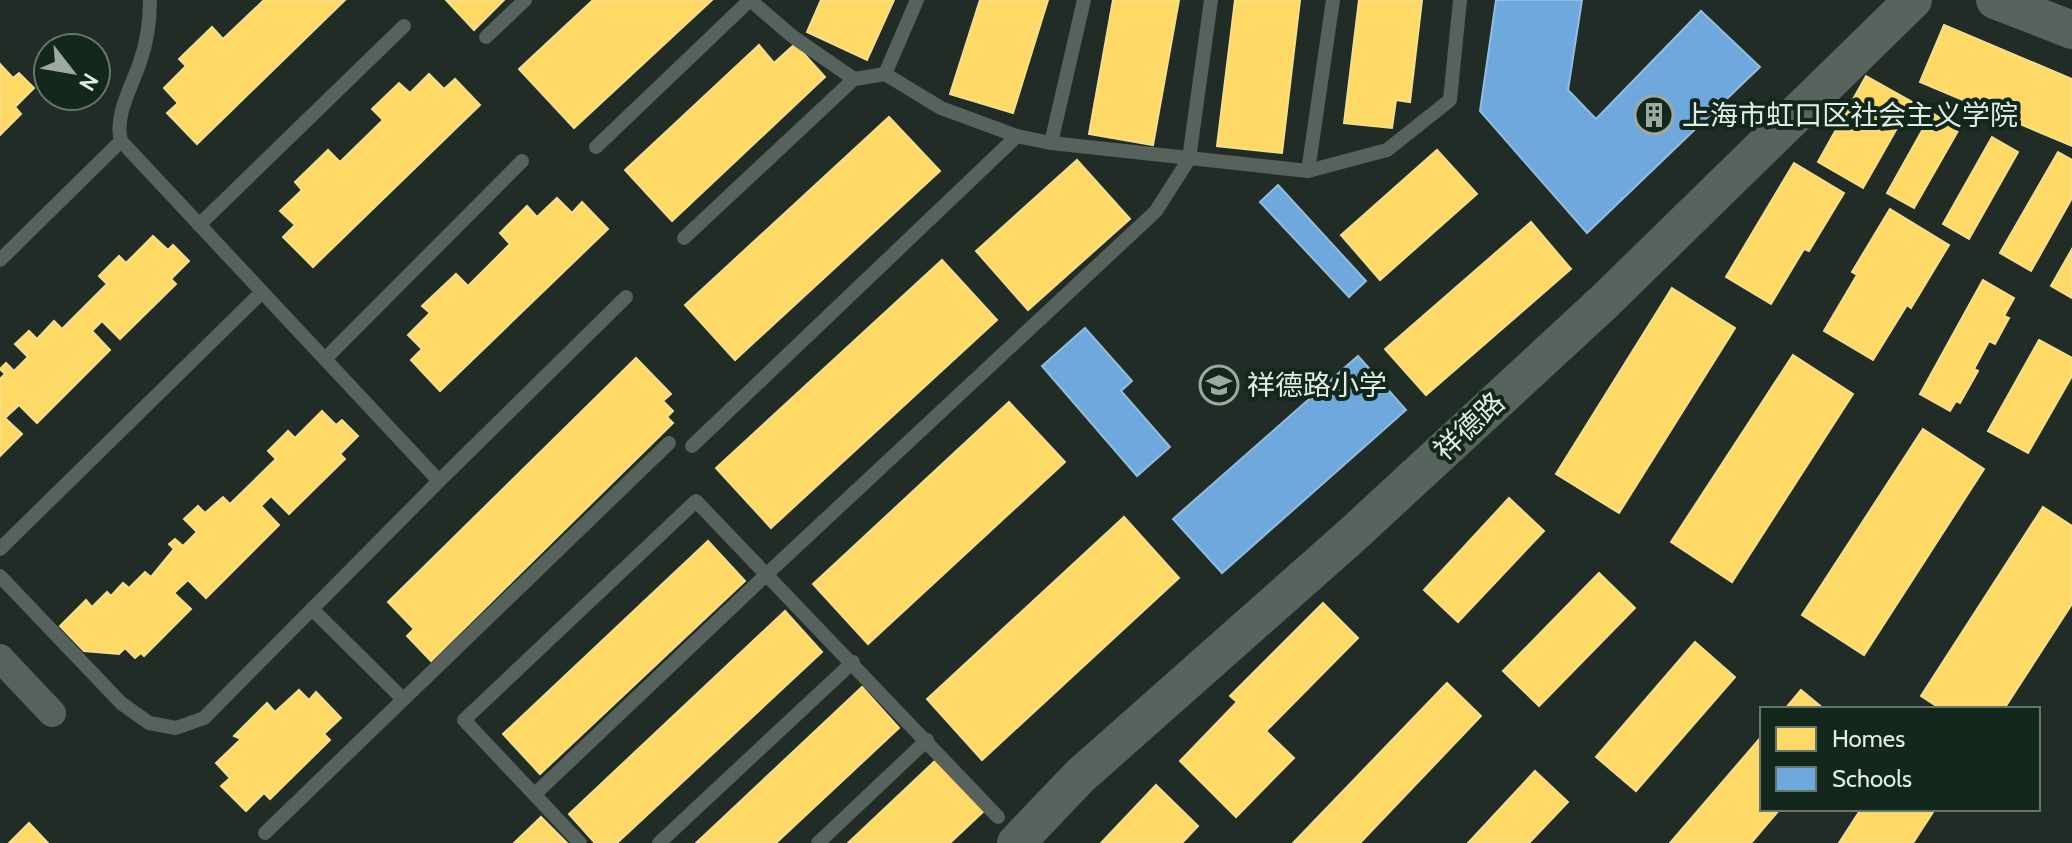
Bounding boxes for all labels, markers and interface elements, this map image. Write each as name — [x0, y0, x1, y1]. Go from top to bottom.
north arrow — [32, 32, 112, 112]
text: N — [73, 68, 104, 96]
building icon: 上海市虹口区社会主义学院 — [1633, 94, 1675, 136]
place label: 上海市虹口区社会主义学院 — [1682, 98, 2018, 132]
school or university icon: 祥德路小学 — [1198, 364, 1240, 406]
place label: 祥德路小学 — [1247, 368, 1387, 402]
street label: 祥德路 — [1427, 385, 1511, 467]
legend — [1760, 707, 2040, 811]
text: Homes — [1832, 724, 1905, 753]
text: Schools — [1832, 764, 1912, 793]

